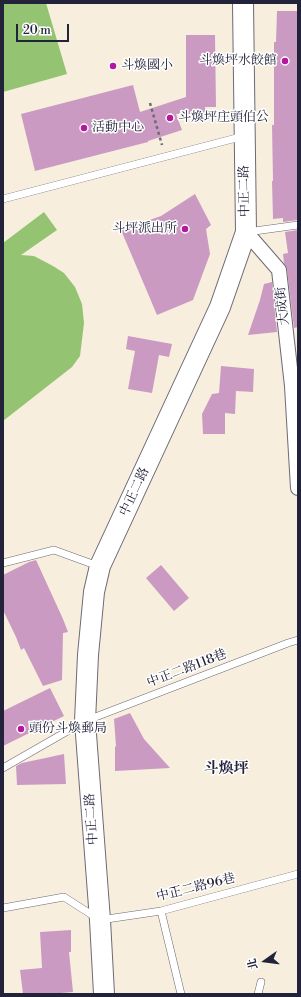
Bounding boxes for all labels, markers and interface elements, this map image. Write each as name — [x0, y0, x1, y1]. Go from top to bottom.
scale bar — [18, 16, 71, 42]
text: 20 m — [23, 23, 51, 38]
place label: 斗煥坪水餃館 — [199, 53, 277, 69]
marker: 斗煥坪水餃館 — [280, 56, 290, 66]
place label: 斗煥國小 — [121, 58, 173, 74]
marker: 斗煥國小 — [108, 61, 118, 71]
place label: 斗煥坪庄頭伯公 — [178, 110, 269, 126]
marker: 斗煥坪庄頭伯公 — [165, 113, 175, 123]
place label: 活動中心 — [92, 120, 144, 136]
marker: 活動中心 — [79, 123, 89, 133]
street label: 中正二路 — [237, 165, 253, 217]
place label: 斗坪派出所 — [112, 221, 177, 237]
marker: 斗坪派出所 — [180, 224, 190, 234]
street label: 大成街 — [273, 286, 293, 326]
street label: 中正二路 — [117, 465, 153, 519]
street label: 中正二路118巷 — [145, 647, 229, 691]
place label: 頭份斗煥郵局 — [29, 721, 107, 737]
marker: 頭份斗煥郵局 — [16, 724, 26, 734]
district label: 斗煥坪 — [204, 760, 248, 778]
street label: 中正二路 — [82, 793, 102, 845]
street label: 中正二路96巷 — [155, 871, 237, 905]
north arrow — [245, 941, 285, 981]
text: 北 — [245, 957, 261, 971]

